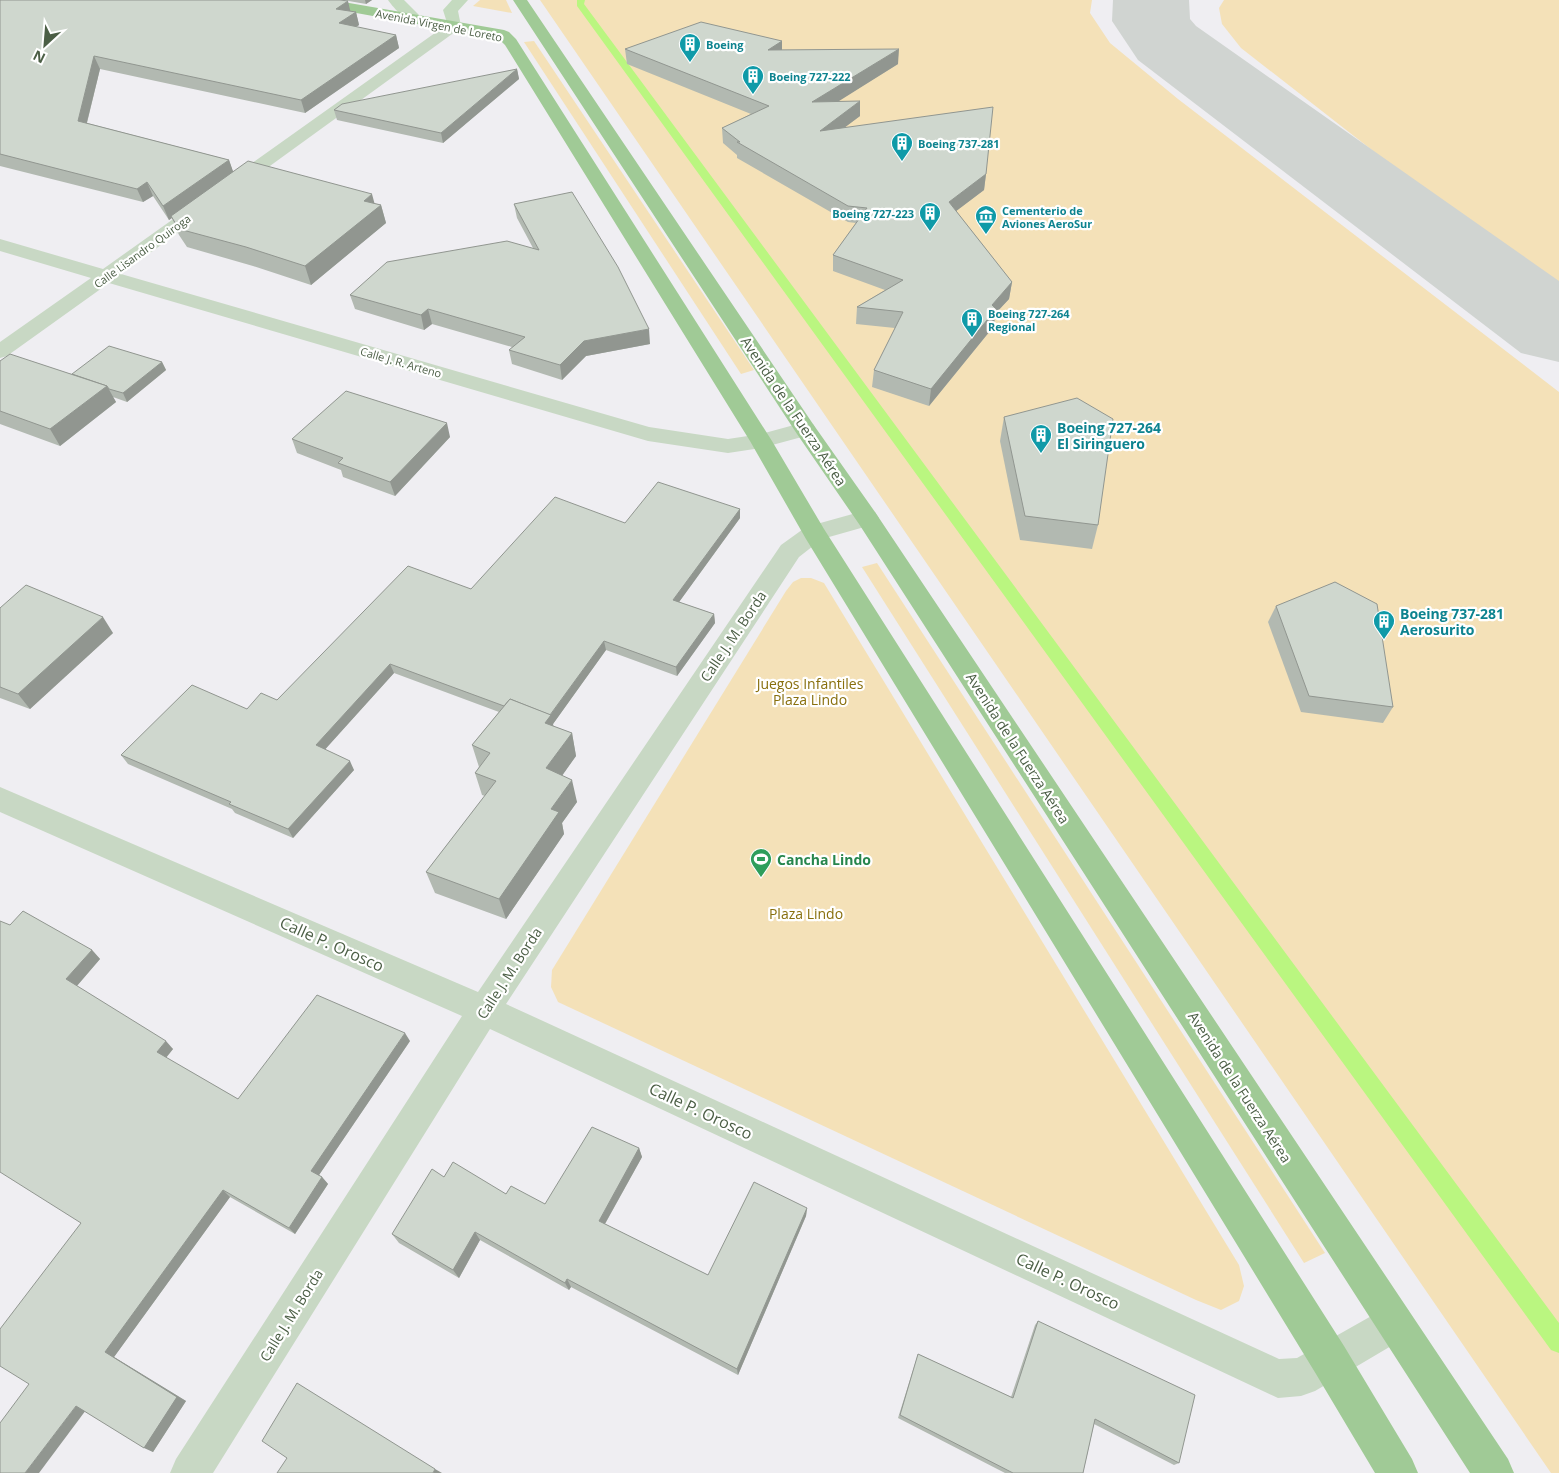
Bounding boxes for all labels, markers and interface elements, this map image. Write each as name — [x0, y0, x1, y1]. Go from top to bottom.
street label: Avenida Virgen de Loreto — [374, 5, 504, 45]
north arrow — [20, 20, 70, 70]
building icon: Boeing — [678, 32, 702, 63]
place label: Boeing — [706, 37, 744, 52]
text: N — [30, 46, 48, 68]
building icon: Boeing 727-222 — [741, 64, 765, 95]
place label: Boeing 727-222 — [769, 69, 851, 84]
building icon: Boeing 737-281 — [890, 131, 914, 162]
place label: Boeing 737-281 — [918, 136, 1000, 151]
building icon: Boeing 727-223 — [918, 201, 942, 232]
place label: Cementerio de Aviones AeroSur — [1002, 203, 1092, 231]
museum icon: Cementerio de Aviones AeroSur — [974, 204, 998, 235]
place label: Boeing 727-223 — [832, 206, 914, 221]
street label: Calle Lisandro Quiroga — [91, 211, 193, 291]
place label: Boeing 727-264 Regional — [988, 306, 1070, 334]
building icon: Boeing 727-264 Regional — [960, 307, 984, 338]
street label: Avenida de la Fuerza Aérea — [737, 333, 851, 489]
street label: Calle J. R. Arteno — [359, 343, 444, 381]
place label: Boeing 727-264 El Siringuero — [1057, 418, 1161, 453]
building icon: Boeing 727-264 El Siringuero — [1029, 423, 1053, 454]
street label: Calle J. M. Borda — [696, 587, 770, 685]
place label: Boeing 737-281 Aerosurito — [1400, 604, 1504, 639]
building icon: Boeing 737-281 Aerosurito — [1372, 609, 1396, 640]
street label: Avenida de la Fuerza Aérea — [962, 669, 1074, 827]
park label: Juegos Infantiles Plaza Lindo — [755, 674, 864, 709]
sports icon: Cancha Lindo — [749, 847, 773, 878]
place label: Cancha Lindo — [777, 850, 871, 869]
park label: Plaza Lindo — [769, 904, 843, 923]
street label: Calle P. Orosco — [277, 911, 387, 977]
street label: Calle J. M. Borda — [472, 924, 546, 1022]
street label: Avenida de la Fuerza Aérea — [1184, 1008, 1296, 1166]
street label: Calle P. Orosco — [646, 1077, 756, 1145]
street label: Calle P. Orosco — [1013, 1247, 1123, 1315]
street label: Calle J. M. Borda — [255, 1265, 327, 1365]

